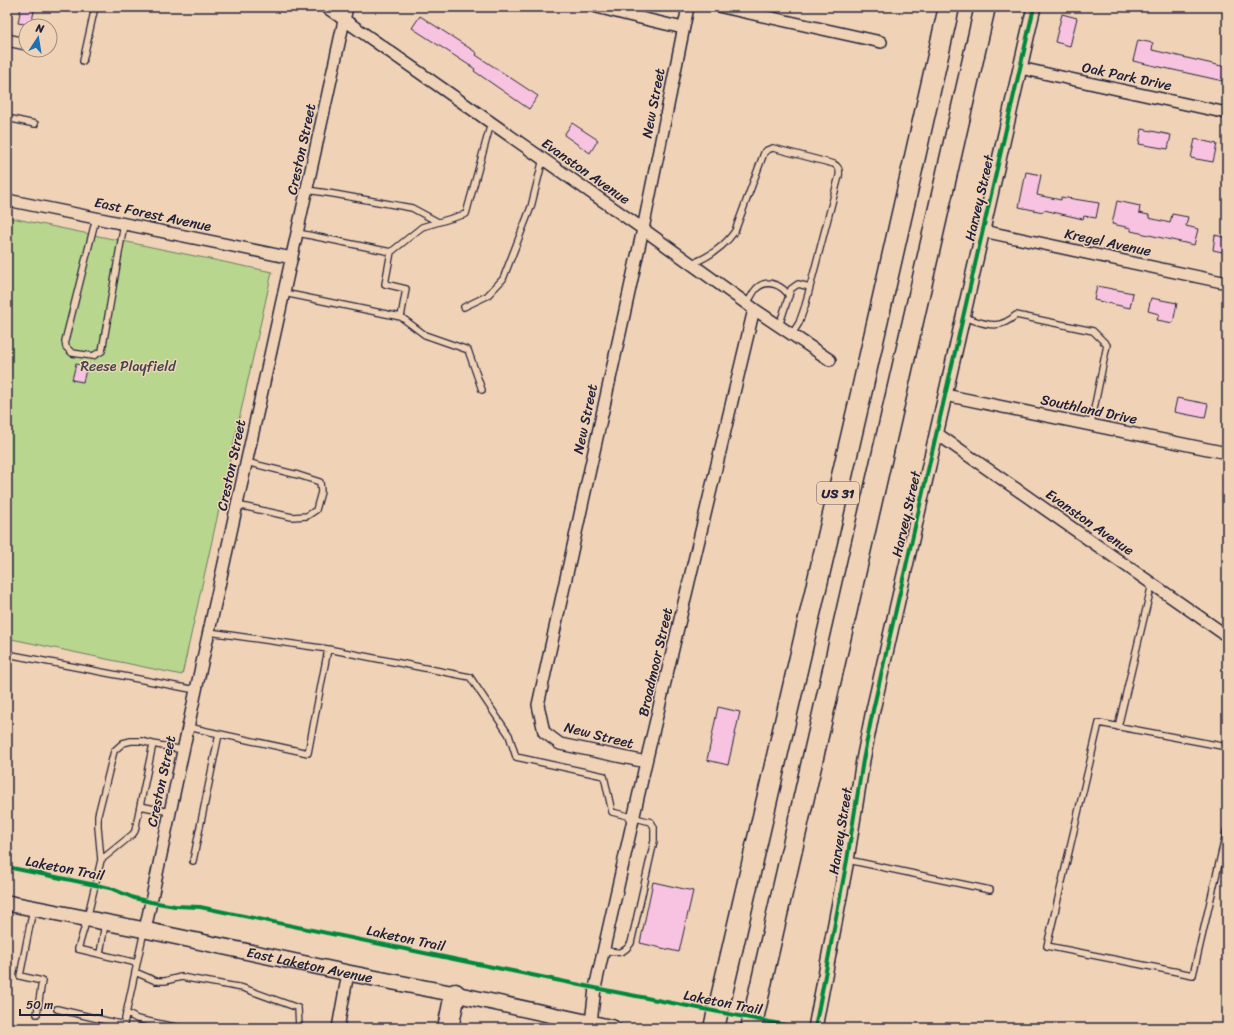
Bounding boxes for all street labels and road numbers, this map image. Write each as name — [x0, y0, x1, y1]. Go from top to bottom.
street label: Oak Park Drive — [1080, 55, 1174, 98]
street label: New Street — [634, 66, 673, 140]
street label: Creston Street — [280, 101, 323, 197]
street label: Evanston Avenue — [536, 131, 635, 211]
street label: Harvey Street — [957, 151, 1002, 244]
street label: East Forest Avenue — [92, 190, 214, 239]
street label: Kregel Avenue — [1062, 221, 1154, 264]
street label: New Street — [566, 382, 605, 456]
street label: Southland Drive — [1038, 387, 1139, 432]
street label: Creston Street — [210, 417, 253, 513]
street label: Harvey Street — [884, 467, 929, 560]
road number: US 31 — [817, 482, 859, 504]
street label: Evanston Avenue — [1040, 482, 1139, 562]
street label: Broadmoor Street — [631, 605, 680, 719]
street label: New Street — [561, 715, 636, 756]
street label: Creston Street — [140, 733, 183, 829]
street label: Harvey Street — [821, 785, 860, 876]
street label: Laketon Trail — [23, 849, 107, 889]
street label: Laketon Trail — [364, 918, 448, 959]
street label: East Laketon Avenue — [244, 940, 375, 991]
street label: Laketon Trail — [681, 983, 765, 1023]

